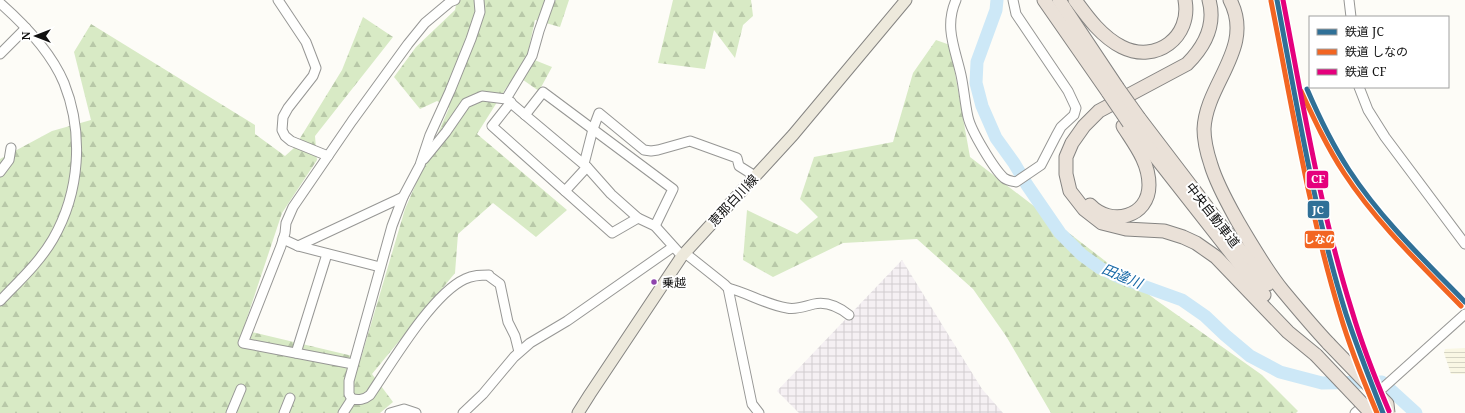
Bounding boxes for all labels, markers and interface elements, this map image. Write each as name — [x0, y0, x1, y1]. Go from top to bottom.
north arrow — [16, 16, 56, 56]
legend — [1309, 16, 1449, 88]
text: 鉄道 JC — [1345, 23, 1384, 40]
text: N — [18, 31, 33, 40]
text: 鉄道 しなの — [1345, 43, 1408, 60]
text: 鉄道 CF — [1345, 63, 1387, 80]
street label: 恵那白川線 — [704, 170, 762, 230]
line badge: CF — [1306, 170, 1329, 189]
text: CF — [1311, 171, 1325, 186]
street label: 中央自動車道 — [1182, 179, 1244, 251]
line badge: JC — [1307, 200, 1330, 219]
text: JC — [1311, 202, 1324, 217]
line badge: しなの — [1304, 230, 1335, 249]
text: しなの — [1304, 231, 1337, 246]
water label: 田違川 — [1099, 259, 1147, 293]
place label: 乗越 — [662, 274, 686, 291]
marker: 乗越 — [649, 277, 659, 287]

